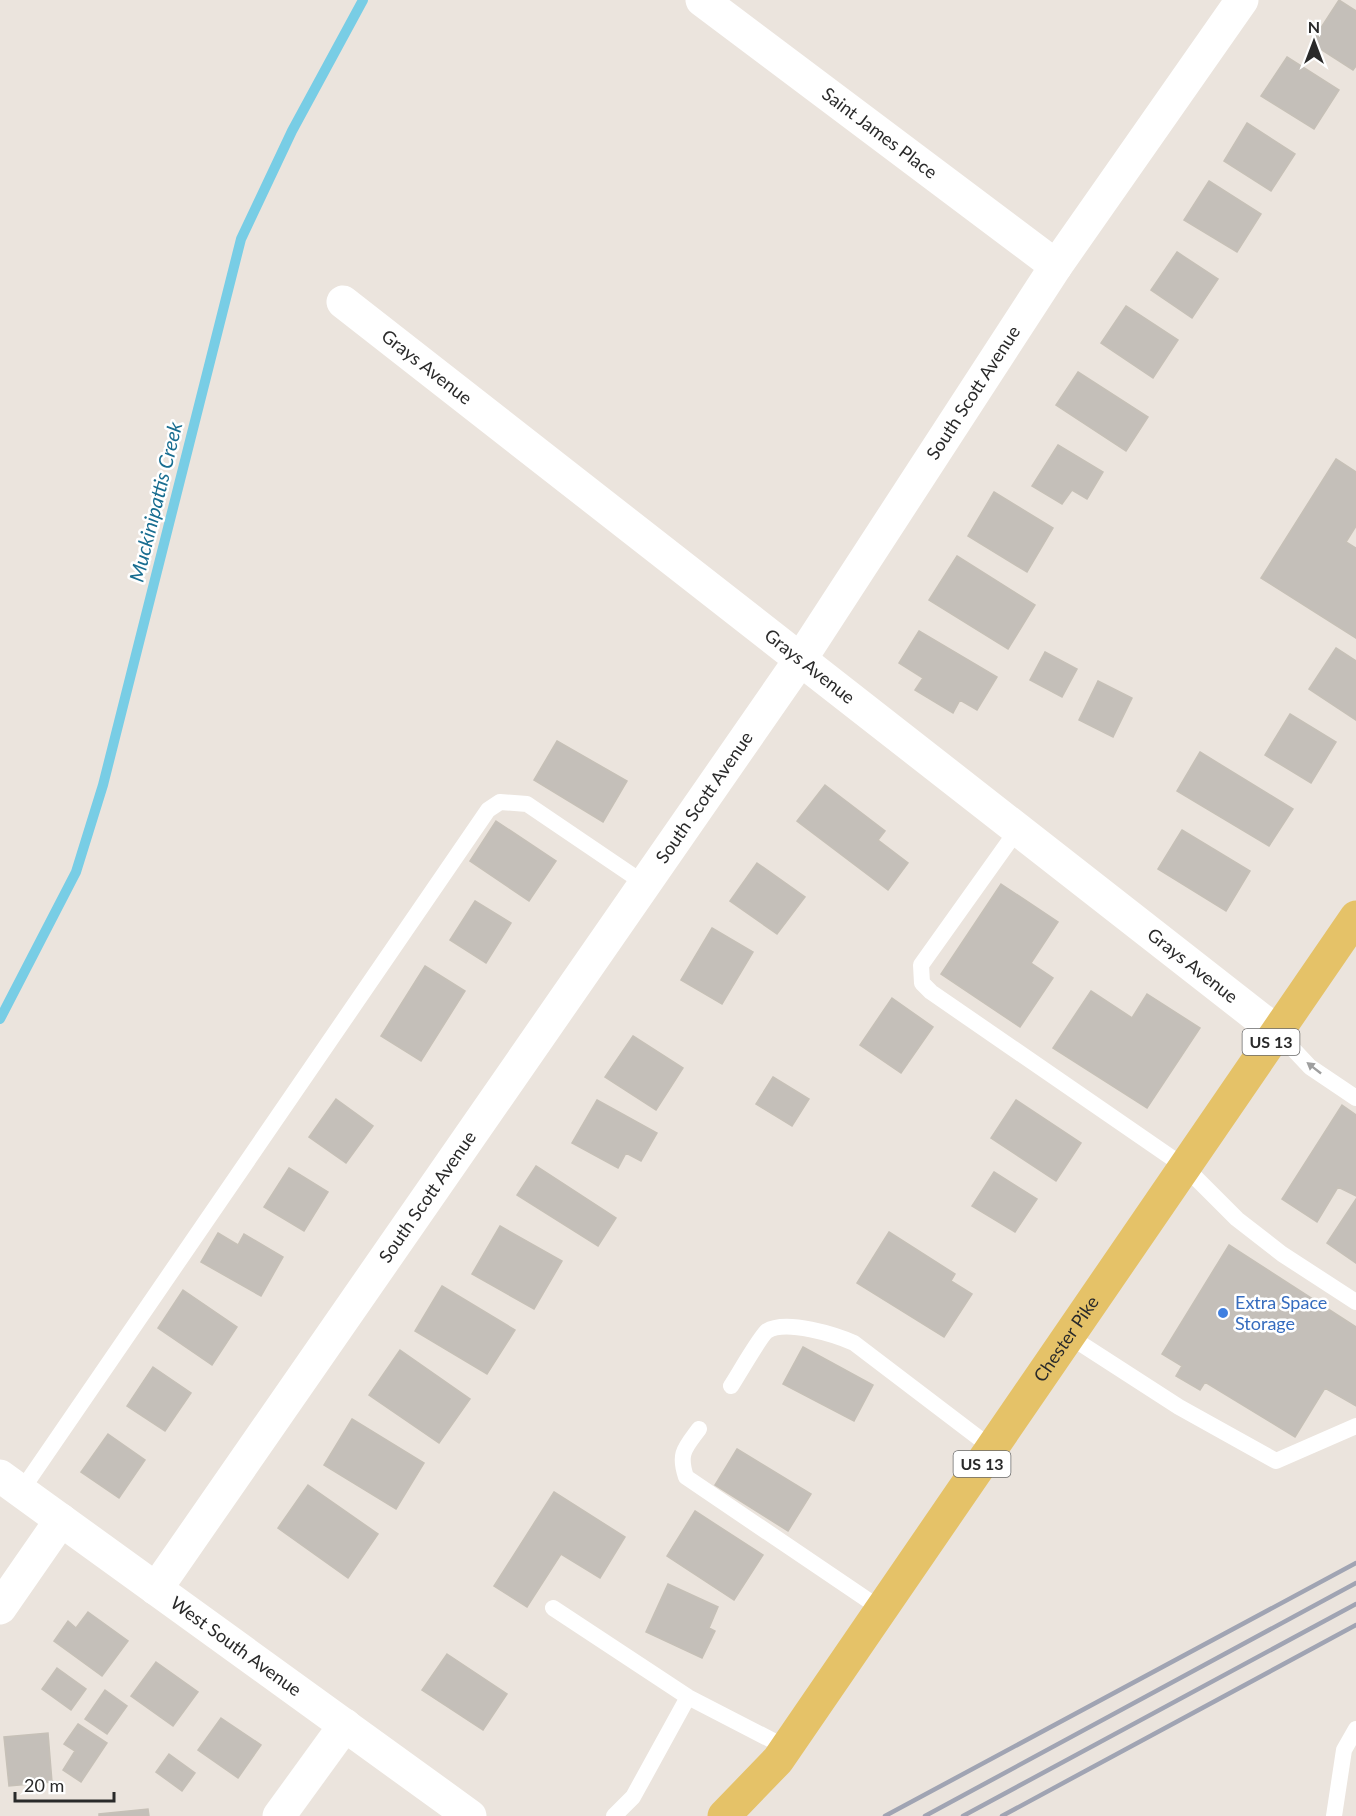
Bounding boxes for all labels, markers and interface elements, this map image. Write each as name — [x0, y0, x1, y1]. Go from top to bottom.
north arrow — [1284, 12, 1344, 72]
text: N — [1308, 17, 1320, 36]
street label: Saint James Place — [818, 82, 942, 183]
street label: South Scott Avenue — [921, 321, 1024, 463]
street label: Grays Avenue — [378, 324, 477, 409]
water label: Muckinipattis Creek — [124, 419, 187, 584]
street label: Grays Avenue — [760, 624, 860, 708]
street label: South Scott Avenue — [651, 727, 757, 867]
street label: Grays Avenue — [1143, 923, 1243, 1007]
road number: US 13 — [1242, 1029, 1300, 1055]
one-way arrow — [1306, 1062, 1322, 1075]
street label: South Scott Avenue — [374, 1126, 480, 1266]
street label: Chester Pike — [1029, 1291, 1103, 1386]
place label: Extra Space Storage — [1235, 1291, 1327, 1334]
marker: Extra Space Storage — [1216, 1306, 1230, 1320]
road number: US 13 — [954, 1451, 1010, 1477]
street label: West South Avenue — [167, 1591, 306, 1700]
scale bar — [15, 1765, 114, 1803]
text: 20 m — [24, 1774, 64, 1796]

